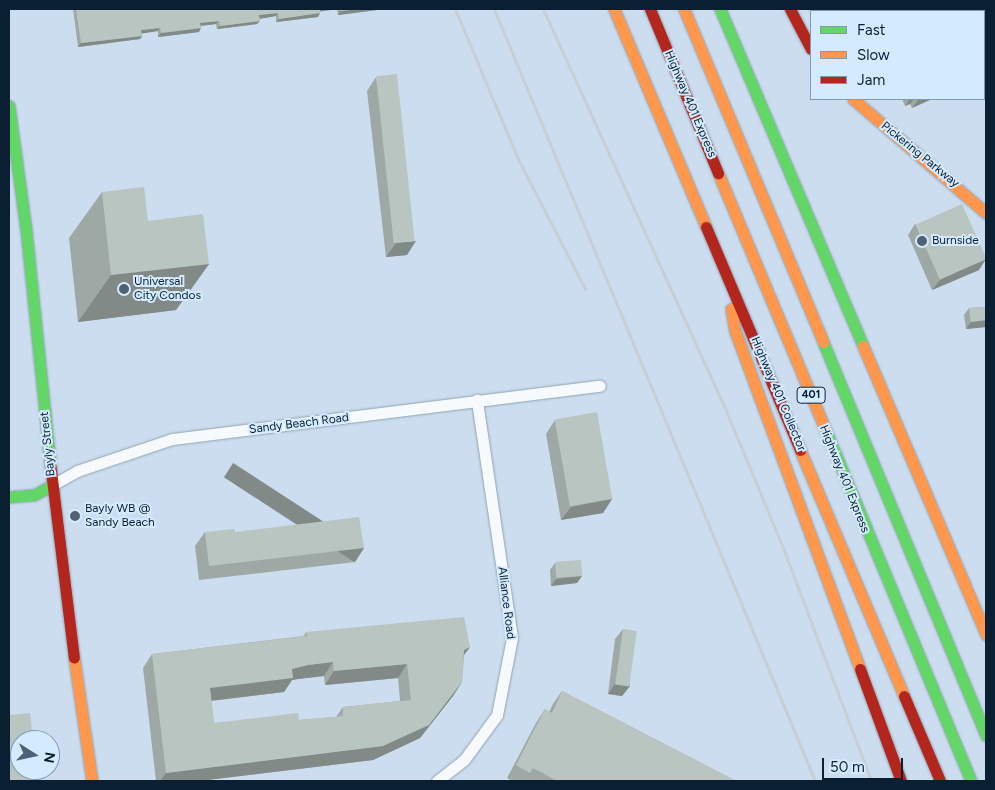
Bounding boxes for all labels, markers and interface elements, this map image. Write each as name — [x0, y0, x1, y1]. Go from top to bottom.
legend — [810, 10, 985, 100]
text: Fast — [857, 21, 885, 39]
text: Slow — [857, 46, 890, 64]
street label: Highway 401 Express — [661, 48, 719, 160]
text: Jam — [857, 71, 885, 89]
street label: Pickering Parkway — [878, 119, 962, 191]
place label: Burnside — [932, 234, 979, 248]
marker: Burnside — [916, 235, 928, 247]
place label: Universal City Condos — [134, 275, 201, 303]
marker: Universal City Condos — [118, 283, 130, 295]
street label: Highway 401 Collector — [747, 335, 809, 453]
road number: 401 — [796, 386, 826, 404]
street label: Bayly Street — [37, 411, 59, 477]
street label: Sandy Beach Road — [248, 411, 350, 437]
street label: Highway 401 Express — [816, 423, 872, 535]
place label: Bayly WB @ Sandy Beach — [85, 502, 155, 530]
marker: Bayly WB @ Sandy Beach — [69, 510, 81, 522]
street label: Alliance Road — [494, 566, 518, 640]
north arrow — [10, 730, 60, 780]
scale bar — [825, 748, 906, 780]
text: N — [40, 751, 59, 764]
text: 50 m — [830, 758, 865, 776]

